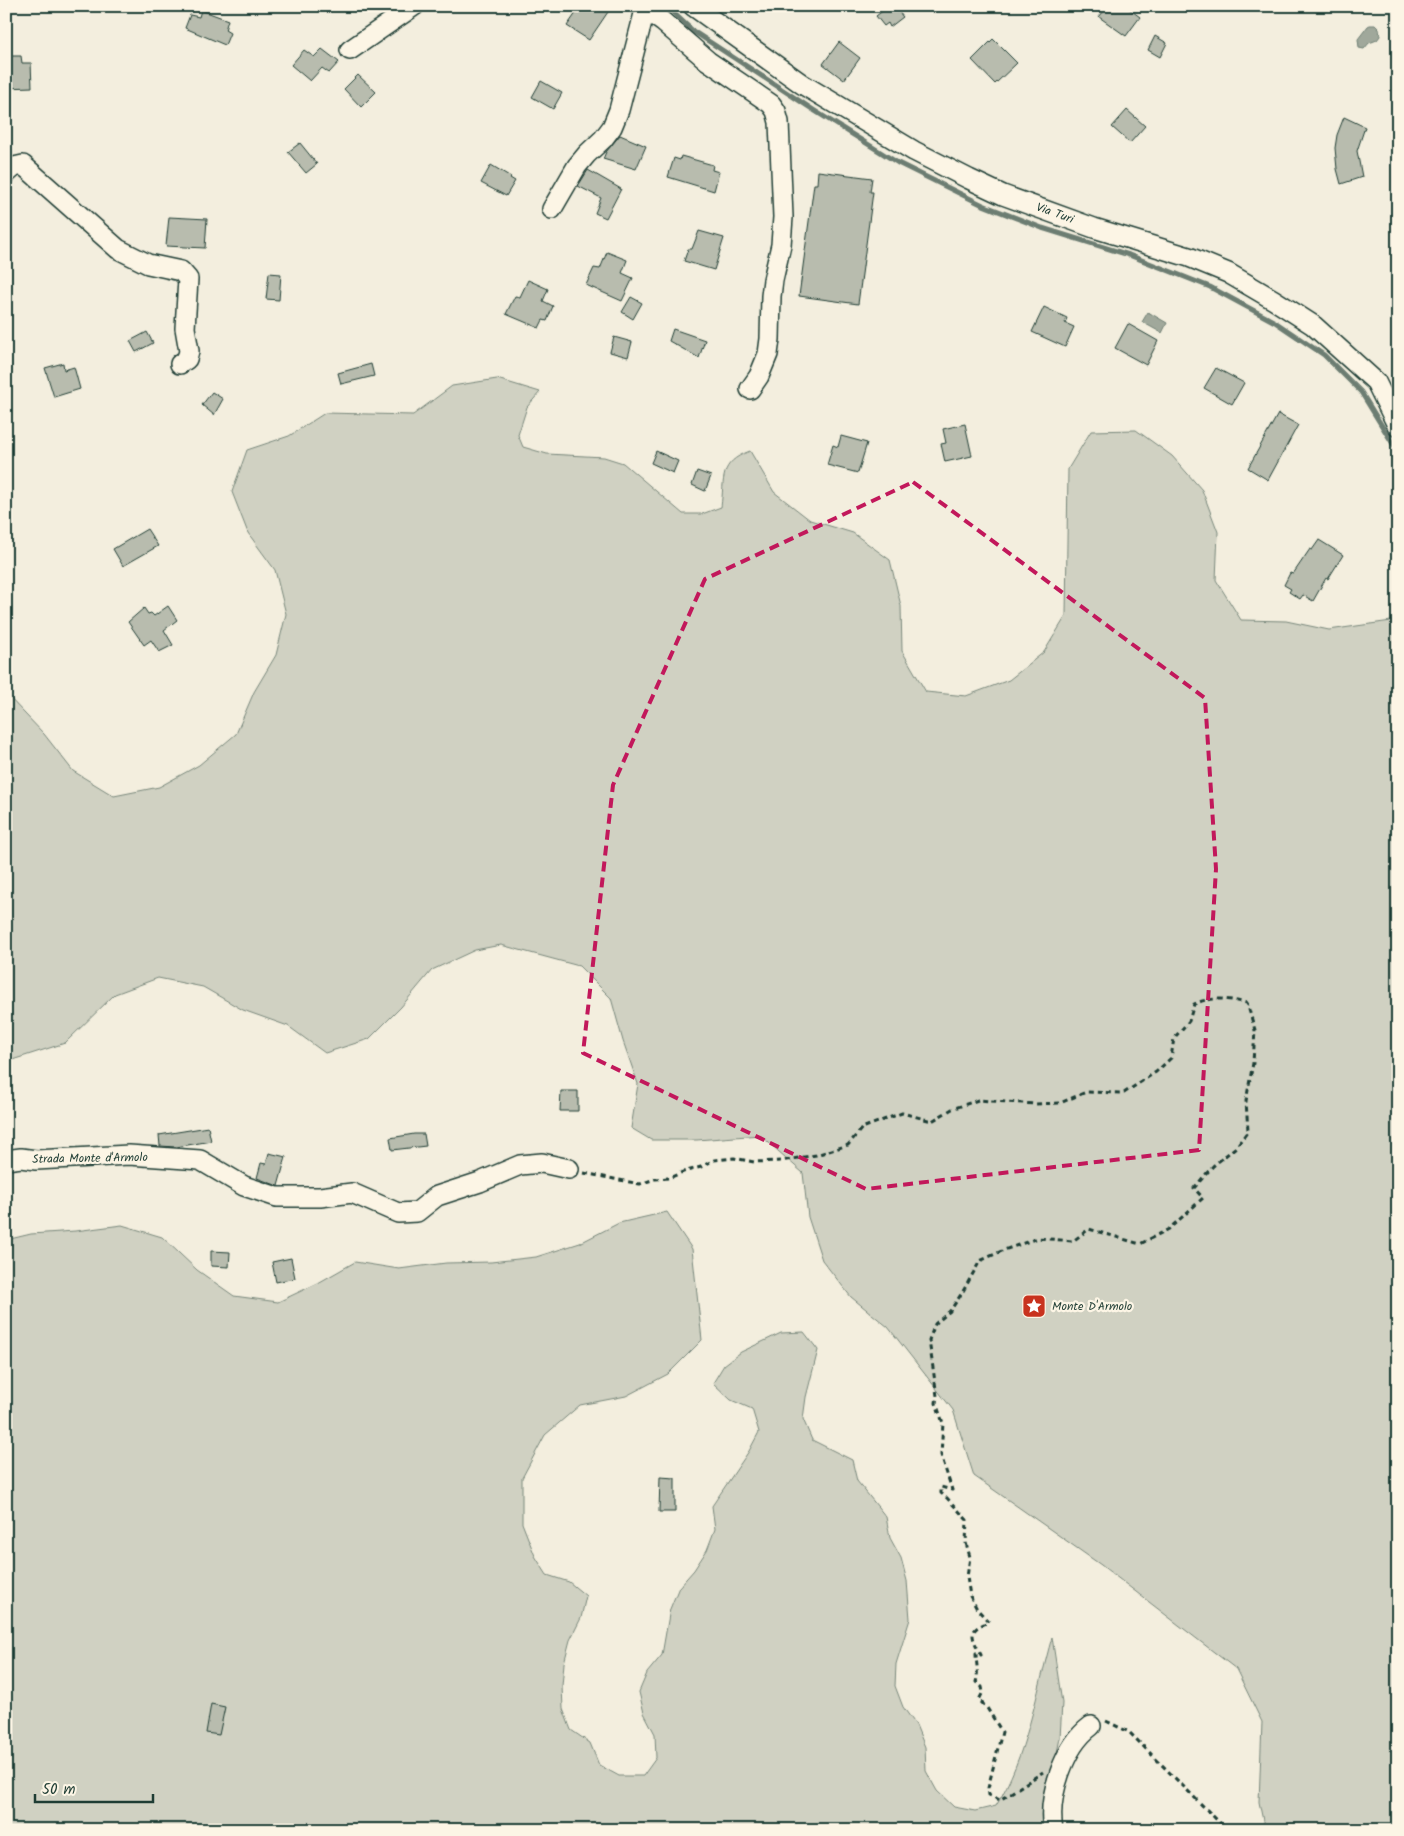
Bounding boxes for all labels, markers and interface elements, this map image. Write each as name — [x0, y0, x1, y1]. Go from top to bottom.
street label: Via Turi — [1033, 198, 1077, 229]
street label: Strada Monte d'Armolo — [32, 1148, 148, 1169]
place icon: Monte D'Armolo — [1021, 1293, 1047, 1319]
place label: Monte D'Armolo — [1052, 1297, 1132, 1316]
scale bar — [35, 1771, 152, 1803]
text: 50 m — [42, 1778, 76, 1802]

